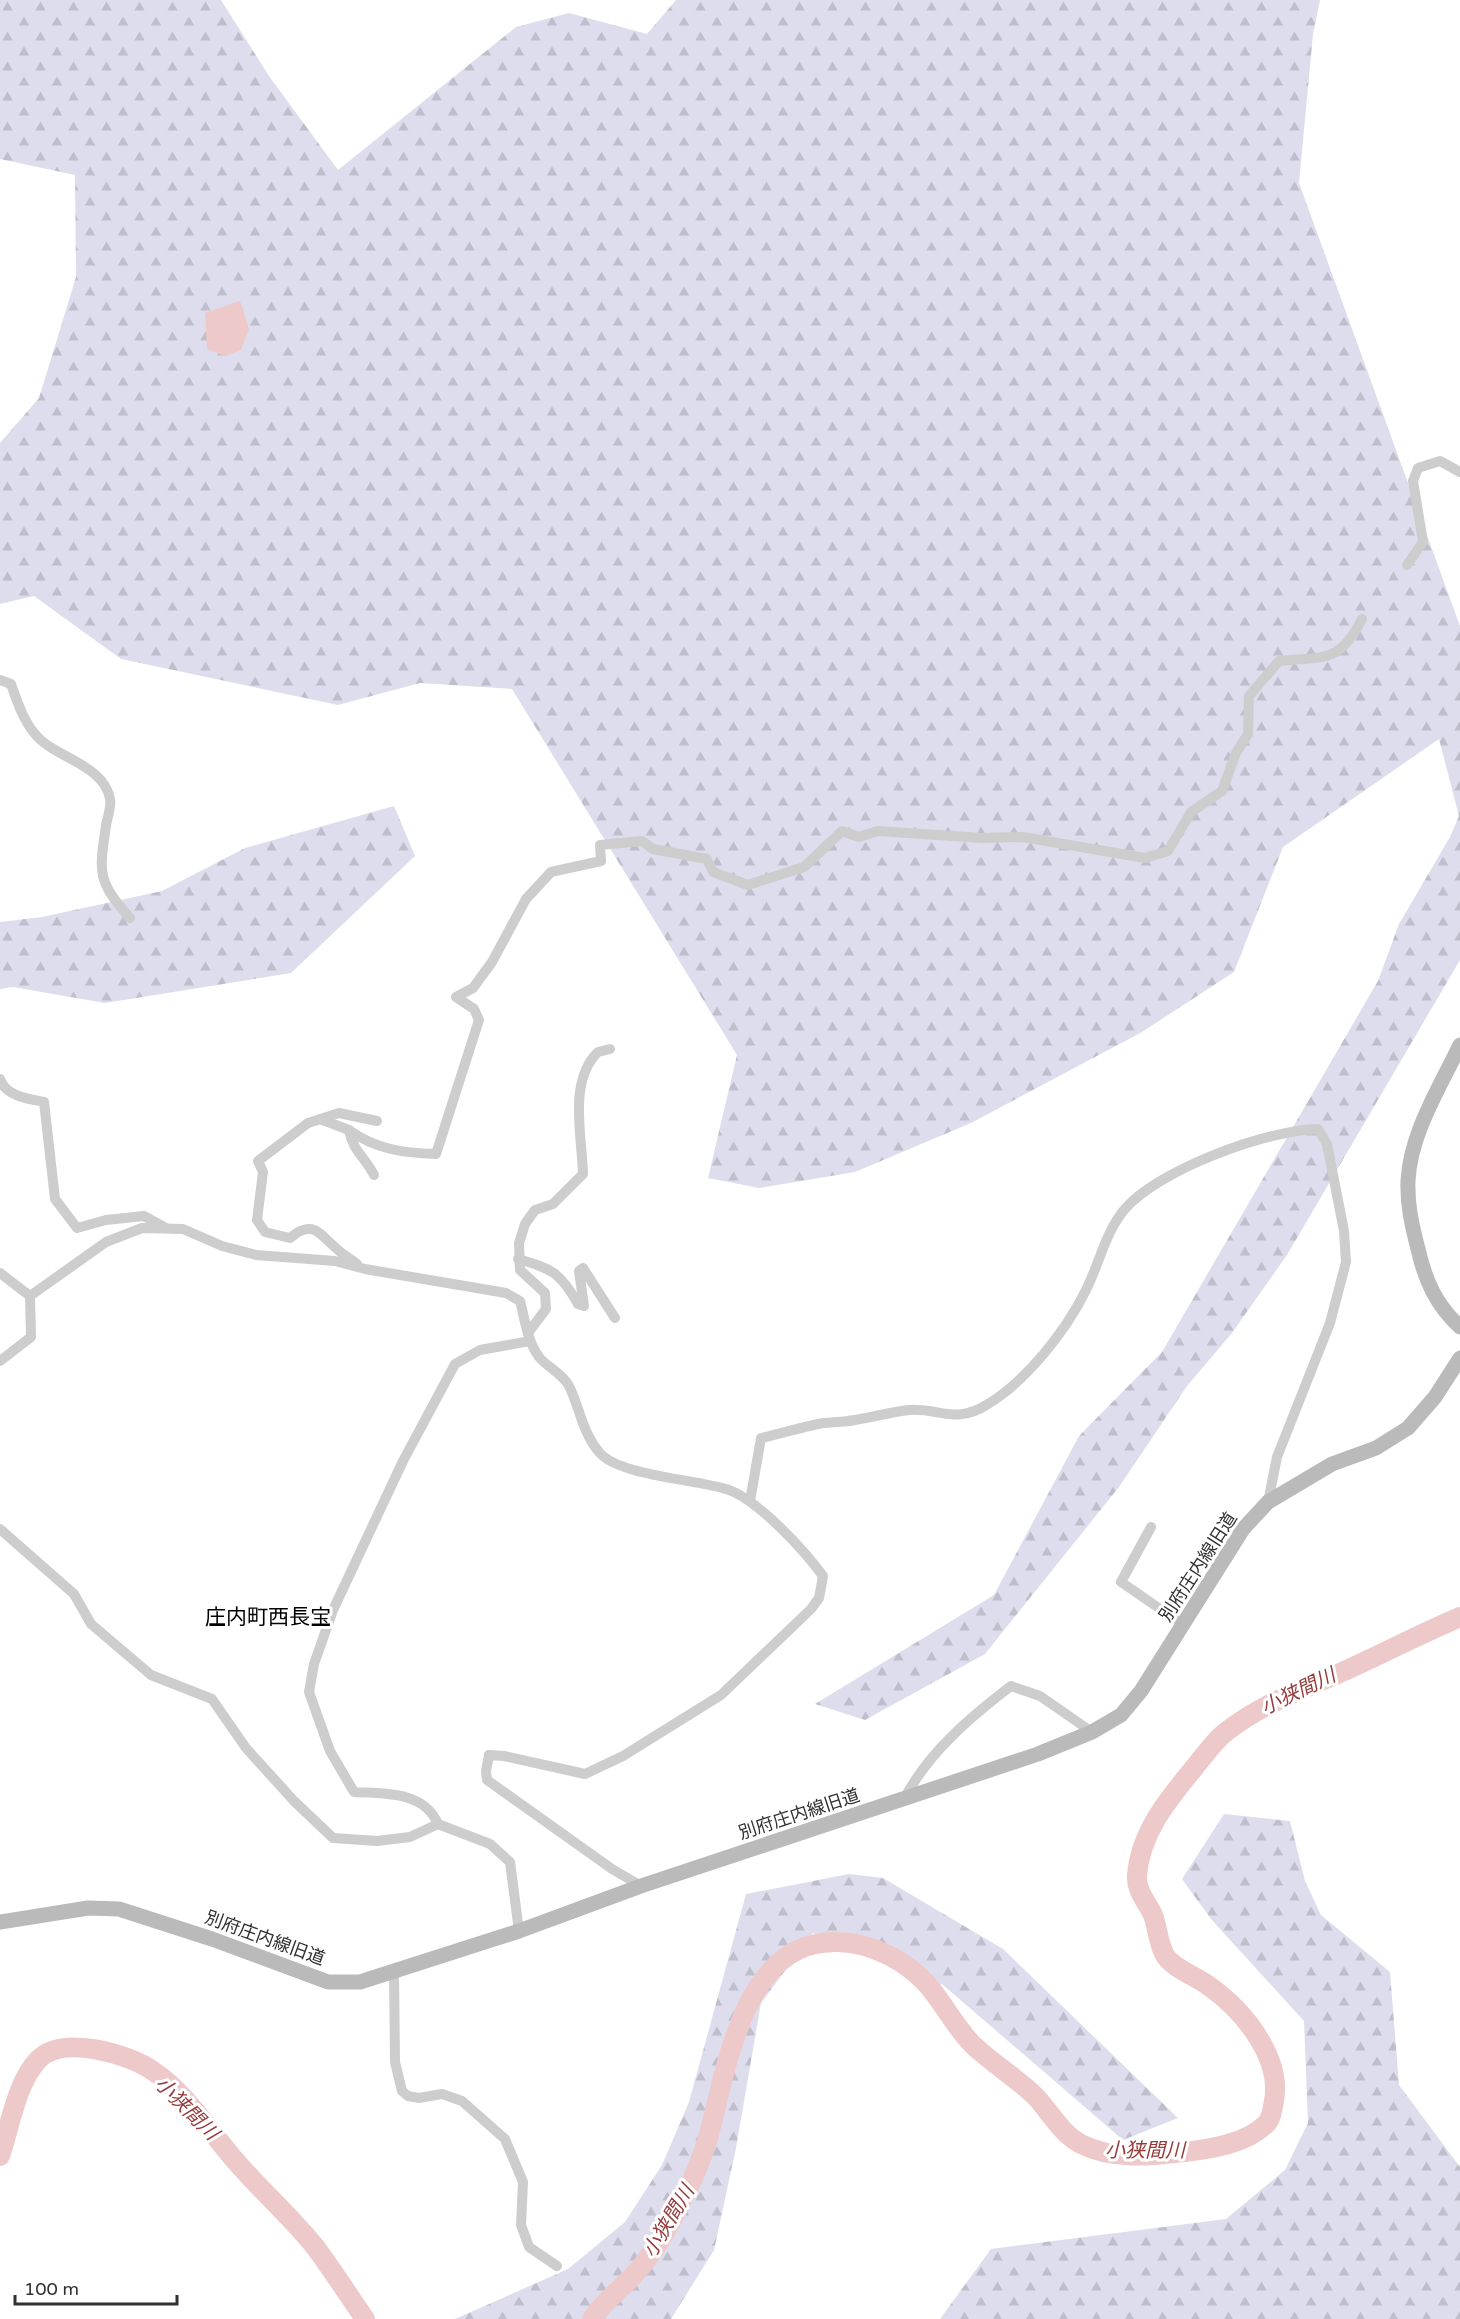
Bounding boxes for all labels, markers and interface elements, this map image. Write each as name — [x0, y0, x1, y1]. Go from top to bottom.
street label: 別府庄内線旧道 — [1154, 1508, 1242, 1626]
district label: 庄内町西長宝 — [205, 1605, 331, 1630]
water label: 小狭間川 — [1257, 1663, 1341, 1720]
street label: 別府庄内線旧道 — [736, 1784, 862, 1844]
street label: 別府庄内線旧道 — [202, 1906, 328, 1970]
water label: 小狭間川 — [150, 2072, 224, 2147]
water label: 小狭間川 — [1105, 2139, 1187, 2163]
water label: 小狭間川 — [638, 2179, 701, 2262]
scale bar — [15, 2268, 177, 2306]
text: 100 m — [24, 2278, 79, 2300]

